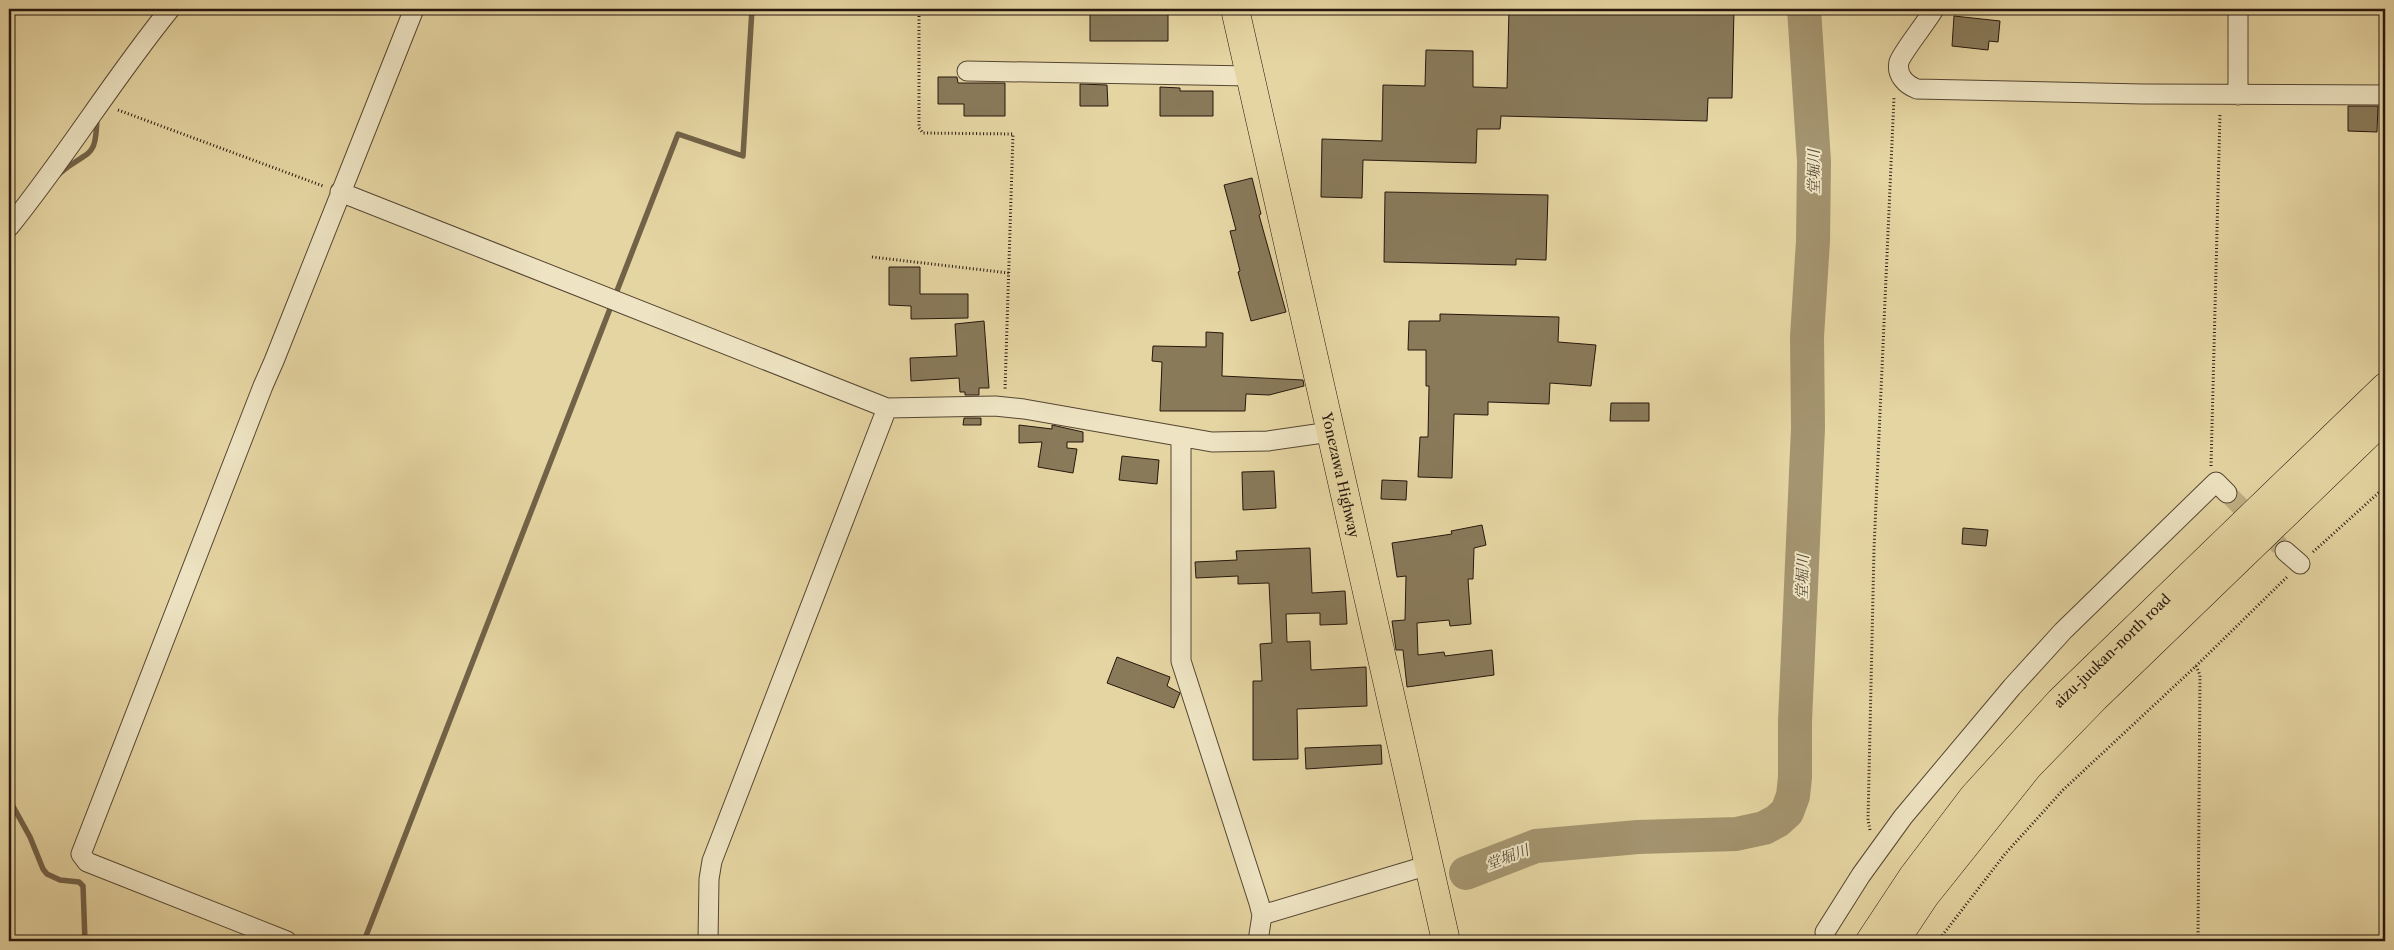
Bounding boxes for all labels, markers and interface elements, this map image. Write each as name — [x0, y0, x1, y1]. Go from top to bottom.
water label: 堂堀川 — [1804, 148, 1823, 195]
street label: Yonezawa Highway — [1317, 410, 1363, 540]
water label: 堂堀川 — [1792, 552, 1812, 600]
street label: aizu-juukan-north road — [2049, 590, 2175, 711]
water label: 堂堀川 — [1483, 839, 1533, 874]

